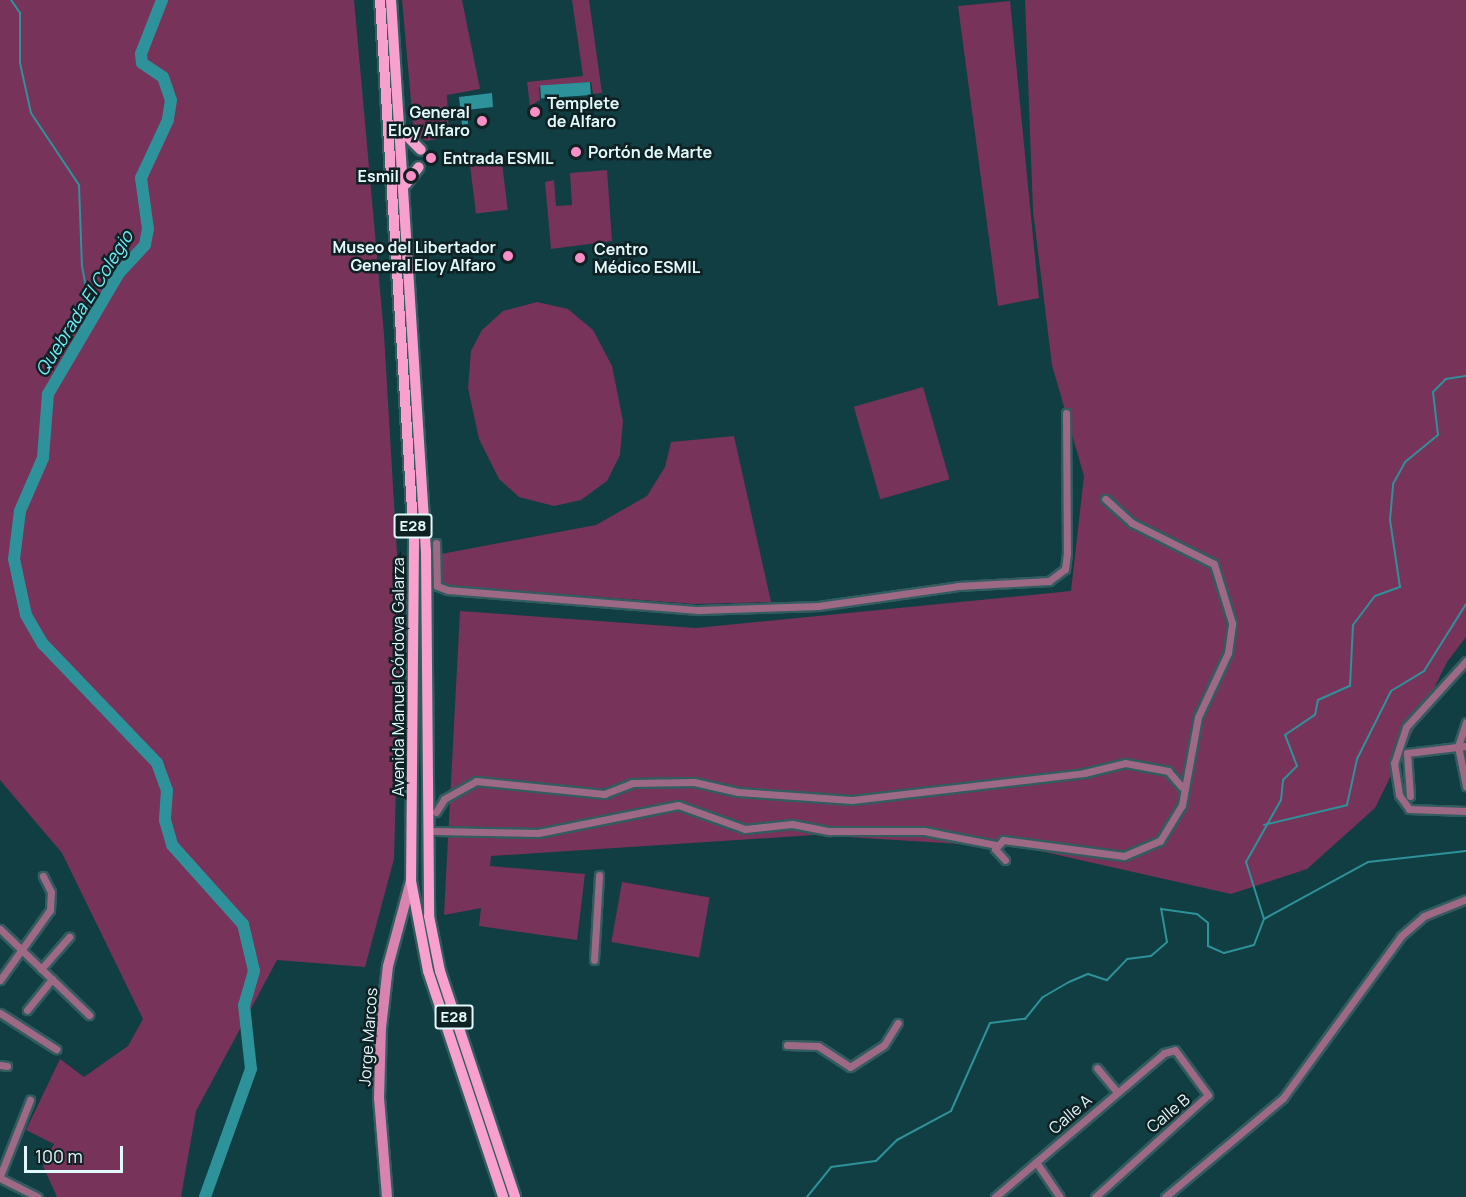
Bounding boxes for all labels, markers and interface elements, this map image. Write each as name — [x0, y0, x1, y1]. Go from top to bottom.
place label: Templete de Alfaro — [547, 93, 619, 131]
place label: General Eloy Alfaro — [388, 102, 470, 140]
marker: Templete de Alfaro — [528, 105, 542, 119]
marker: General Eloy Alfaro — [475, 114, 489, 128]
place label: Portón de Marte — [588, 142, 712, 162]
marker: Portón de Marte — [569, 145, 583, 159]
place label: Entrada ESMIL — [443, 148, 553, 168]
marker: Entrada ESMIL — [424, 151, 438, 165]
place label: Esmil — [358, 166, 399, 186]
marker: Esmil — [404, 169, 418, 183]
water label: Quebrada El Colegio — [31, 226, 137, 380]
place label: Museo del Libertador General Eloy Alfaro — [333, 237, 496, 275]
place label: Centro Médico ESMIL — [594, 239, 700, 277]
marker: Museo del Libertador General Eloy Alfaro — [501, 249, 515, 263]
marker: Centro Médico ESMIL — [571, 249, 589, 267]
road number: E28 — [394, 514, 432, 538]
street label: Avenida Manuel Córdova Galarza — [388, 557, 408, 797]
street label: Jorge Marcos — [355, 987, 381, 1087]
road number: E28 — [434, 1005, 474, 1029]
street label: Calle A — [1045, 1090, 1095, 1138]
street label: Calle B — [1143, 1090, 1193, 1136]
scale bar — [27, 1134, 126, 1172]
text: 100 m — [35, 1144, 83, 1168]

